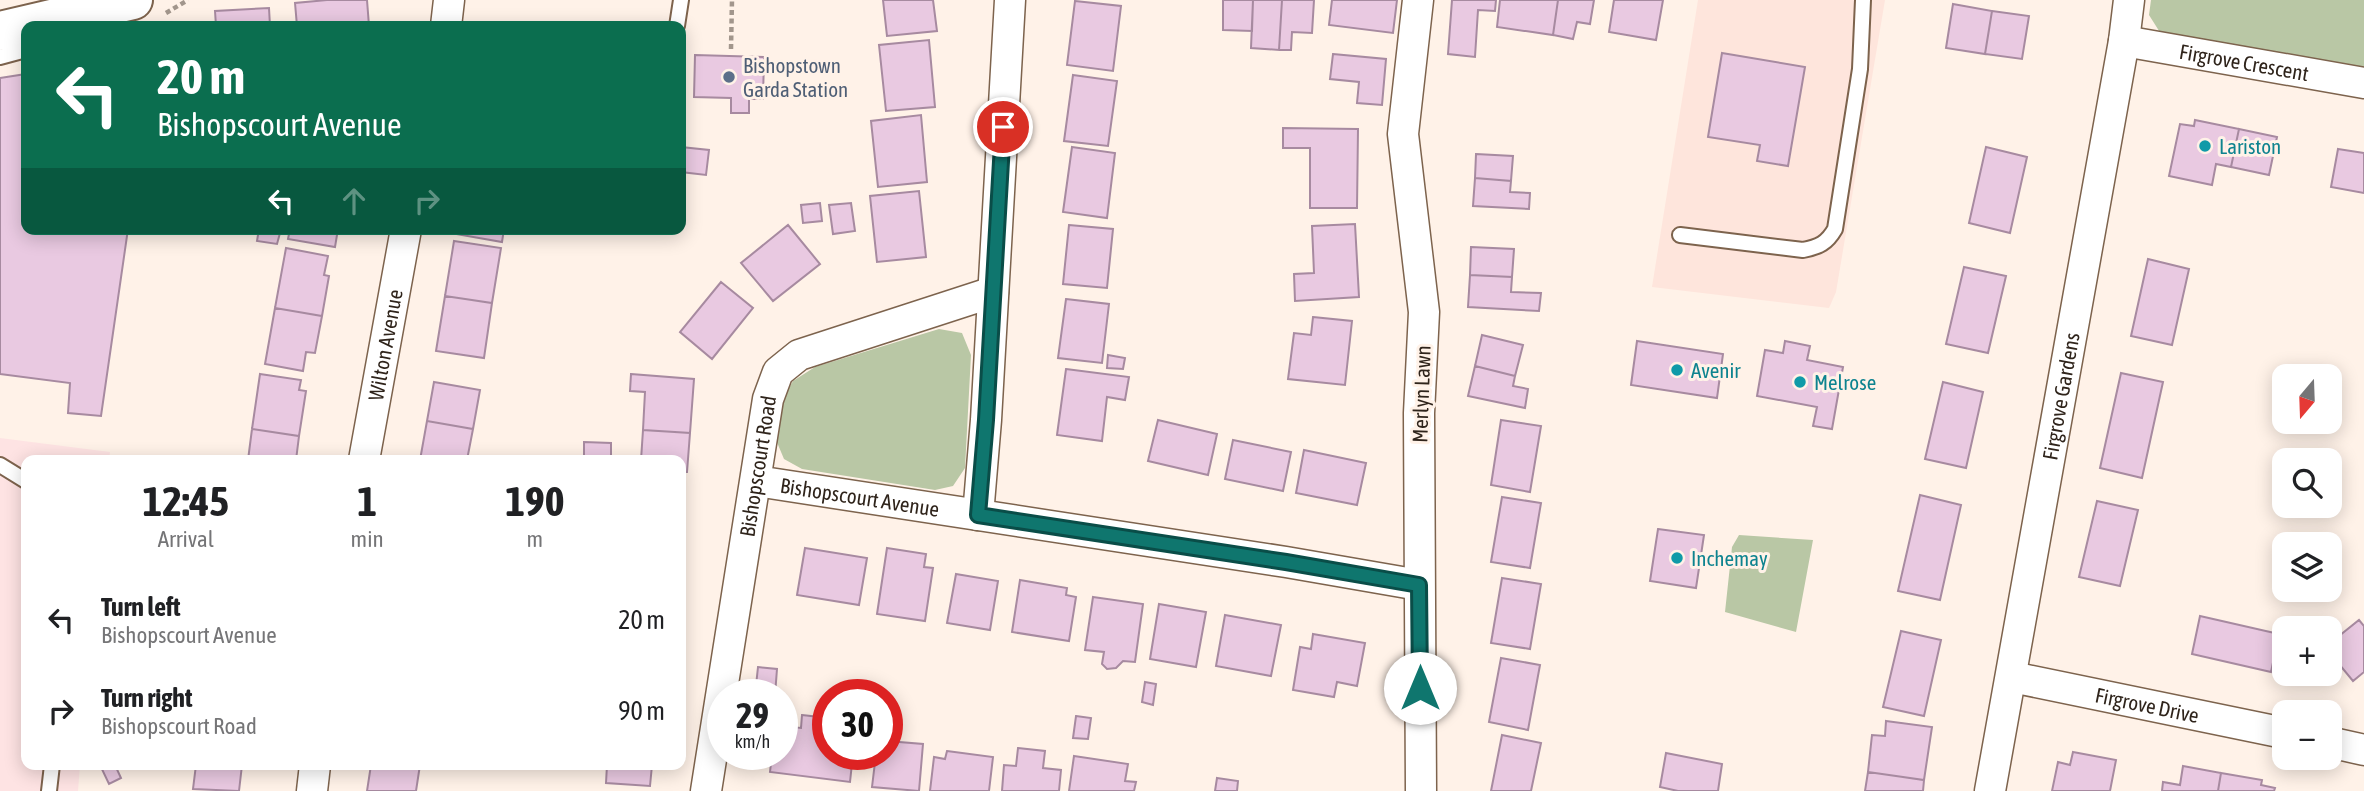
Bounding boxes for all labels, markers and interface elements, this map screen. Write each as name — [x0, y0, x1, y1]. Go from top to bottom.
street label: Firgrove Crescent — [2178, 39, 2311, 85]
text: 20 m — [157, 48, 245, 104]
icon: left — [42, 49, 133, 140]
place label: Bishopstown Garda Station — [743, 53, 848, 101]
marker: Bishopstown Garda Station — [721, 69, 737, 85]
pin — [973, 97, 1033, 157]
text: Bishopscourt Avenue — [157, 106, 401, 143]
icon: arrive — [984, 108, 1022, 146]
place label: Lariston — [2219, 134, 2281, 158]
marker: Lariston — [2197, 138, 2213, 154]
icon: left — [262, 182, 300, 220]
icon: ahead — [335, 182, 373, 220]
icon: right — [408, 182, 446, 220]
street label: Wilton Avenue — [363, 287, 407, 402]
street label: Firgrove Gardens — [2037, 331, 2084, 462]
street label: Merlyn Lawn — [1407, 345, 1435, 443]
place label: Avenir — [1691, 358, 1741, 382]
marker: Avenir — [1669, 362, 1685, 378]
north arrow — [2272, 364, 2342, 434]
map controls — [2272, 364, 2342, 770]
place label: Melrose — [1814, 370, 1876, 394]
marker: Melrose — [1792, 374, 1808, 390]
street label: Bishopscourt Road — [734, 394, 780, 538]
button: search — [2272, 448, 2342, 518]
street label: Bishopscourt Avenue — [779, 473, 941, 521]
text: 12:45 — [143, 477, 229, 525]
text: 1 — [357, 477, 377, 525]
text: 190 — [505, 477, 564, 525]
text: Arrival — [158, 526, 214, 552]
text: min — [351, 526, 384, 552]
text: m — [527, 526, 543, 552]
button: layers — [2272, 532, 2342, 602]
place label: Inchemay — [1691, 546, 1768, 570]
marker: Inchemay — [1669, 550, 1685, 566]
text: Turn left — [101, 592, 181, 622]
icon: left — [42, 601, 80, 639]
text: 20 m — [618, 605, 665, 635]
button: + — [2272, 616, 2342, 686]
text: Bishopscourt Avenue — [101, 622, 277, 648]
position arrow — [1383, 651, 1457, 725]
speed limit sign: 30 — [812, 679, 903, 770]
street label: Firgrove Drive — [2093, 682, 2201, 727]
text: Turn right — [101, 683, 192, 713]
icon: right — [42, 692, 80, 730]
text: 29 — [736, 695, 769, 735]
text: 90 m — [618, 696, 665, 726]
button: − — [2272, 700, 2342, 770]
text: Bishopscourt Road — [101, 713, 257, 739]
text: km/h — [735, 731, 770, 752]

